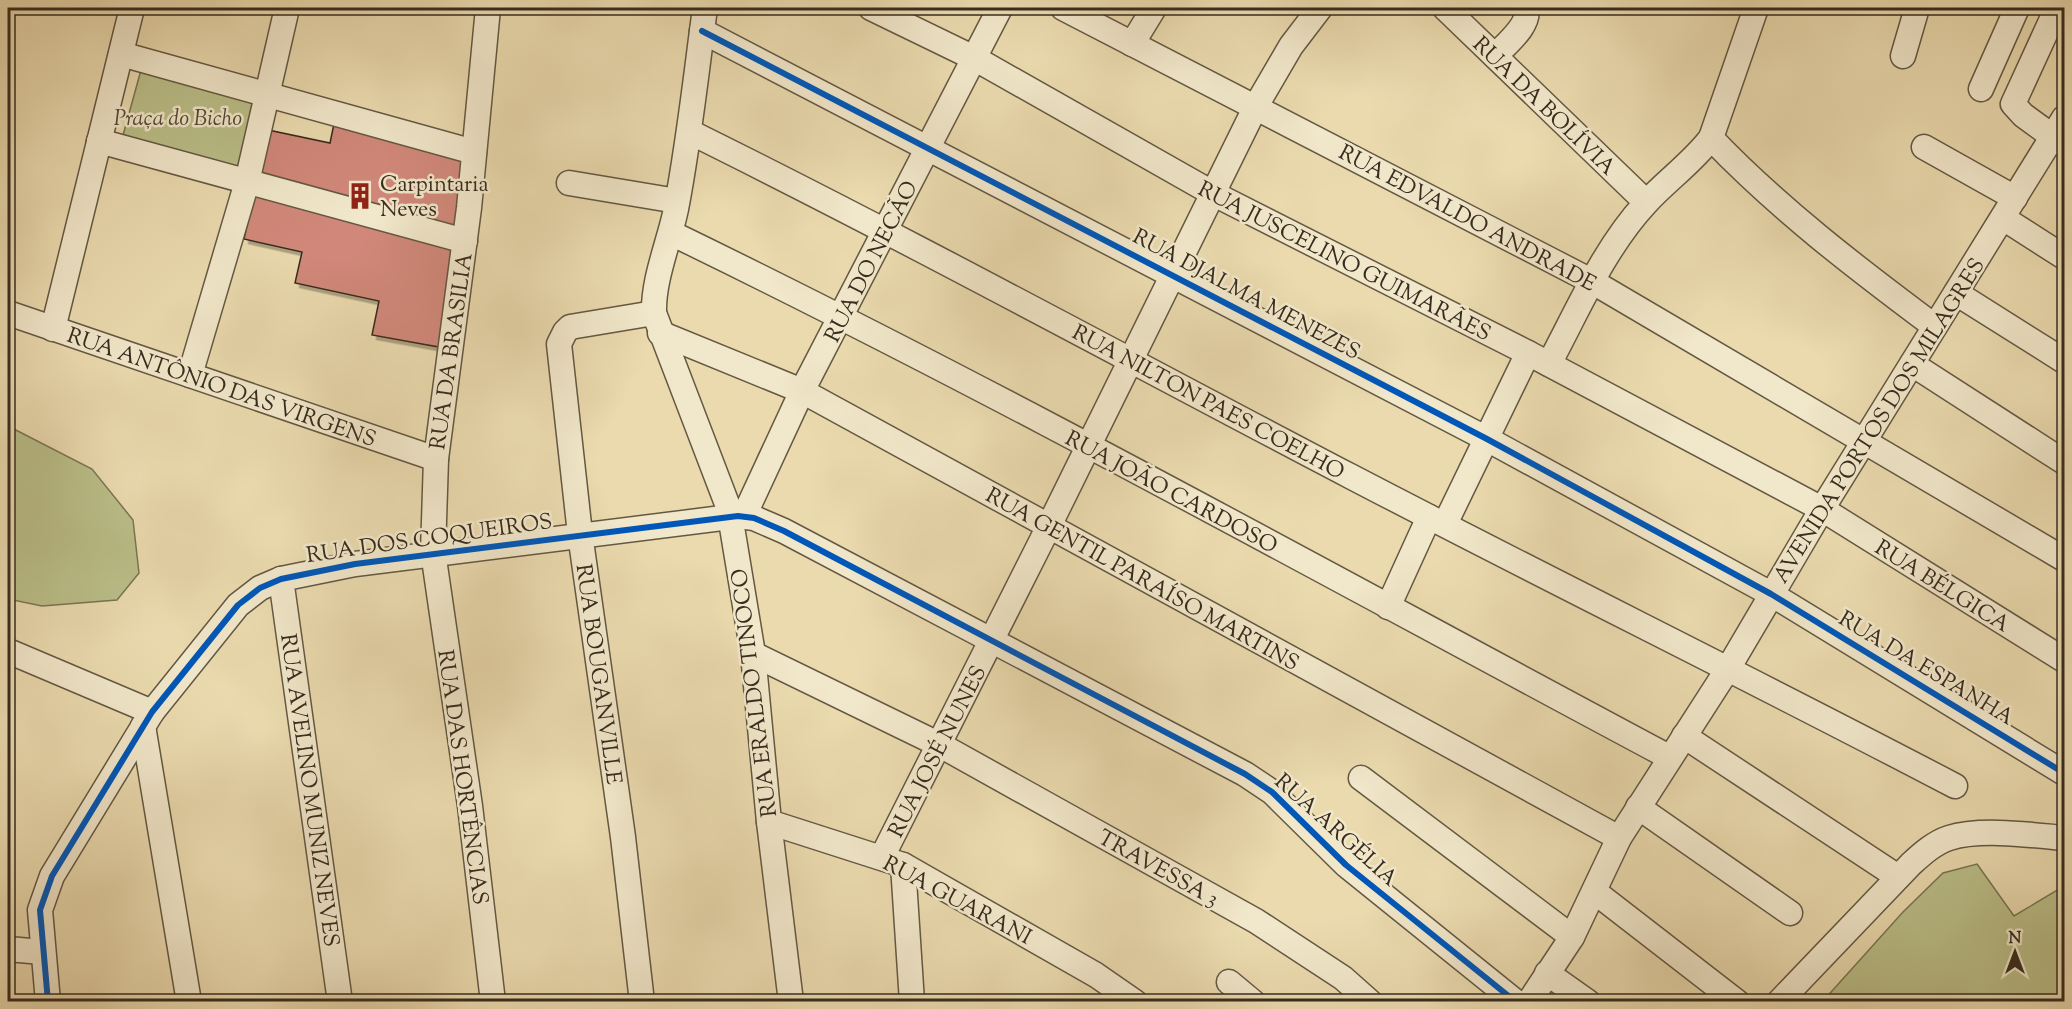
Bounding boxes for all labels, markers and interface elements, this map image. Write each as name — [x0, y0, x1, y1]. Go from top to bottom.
street label: RUA DA BOLÍVIA — [1464, 29, 1623, 184]
park label: Praça do Bicho — [114, 104, 242, 136]
street label: RUA EDVALDO ANDRADE — [1332, 138, 1601, 301]
place label: Carpintaria Neves — [380, 170, 489, 227]
street label: RUA JUSCELINO GUIMARÃES — [1192, 174, 1496, 351]
street label: RUA DO NECÃO — [817, 175, 927, 349]
building icon: Carpintaria Neves — [345, 181, 375, 211]
street label: RUA DJALMA MENEZES — [1126, 222, 1365, 369]
street label: RUA DA BRASILIA — [423, 251, 483, 452]
street label: AVENIDA PORTOS DOS MILAGRES — [1767, 253, 1994, 590]
street label: RUA NILTON PAES COELHO — [1066, 318, 1350, 489]
street label: RUA ANTÔNIO DAS VIRGENS — [62, 320, 380, 457]
street label: RUA JOÃO CARDOSO — [1059, 423, 1283, 563]
street label: RUA GENTIL PARAÍSO MARTINS — [979, 480, 1305, 680]
street label: RUA DOS COQUEIROS — [304, 507, 555, 573]
street label: RUA BÉLGICA — [1868, 532, 2016, 642]
street label: RUA BOUGANVILLE — [566, 562, 628, 787]
street label: RUA ERALDO TINOCO — [725, 566, 787, 819]
street label: RUA DA ESPANHA — [1831, 604, 2020, 735]
street label: RUA AVELINO MUNIZ NEVES — [270, 632, 346, 949]
street label: RUA DAS HORTÊNCIAS — [427, 648, 495, 907]
street label: RUA JOSÉ NUNES — [881, 660, 996, 844]
street label: RUA ARGÉLIA — [1266, 766, 1405, 896]
street label: TRAVESSA 3 — [1091, 823, 1224, 916]
street label: RUA GUARANI — [876, 849, 1037, 954]
north arrow — [1985, 922, 2045, 982]
text: N — [2009, 928, 2022, 951]

